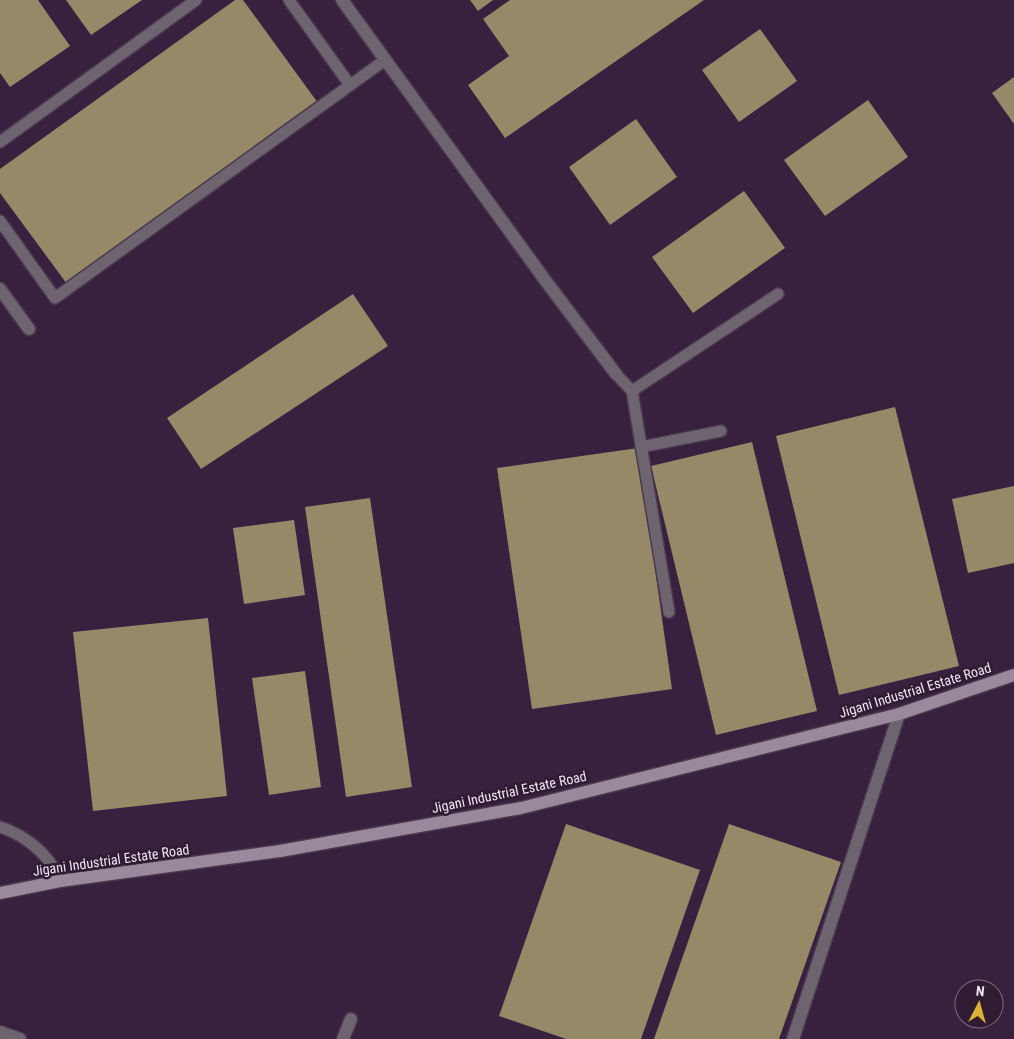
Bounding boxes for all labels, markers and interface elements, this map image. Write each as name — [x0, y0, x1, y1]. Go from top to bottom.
street label: Jigani Industrial Estate Road — [837, 659, 993, 721]
street label: Jigani Industrial Estate Road — [430, 768, 588, 816]
street label: Jigani Industrial Estate Road — [32, 841, 190, 879]
north arrow — [954, 979, 1004, 1029]
text: N — [975, 983, 985, 999]

